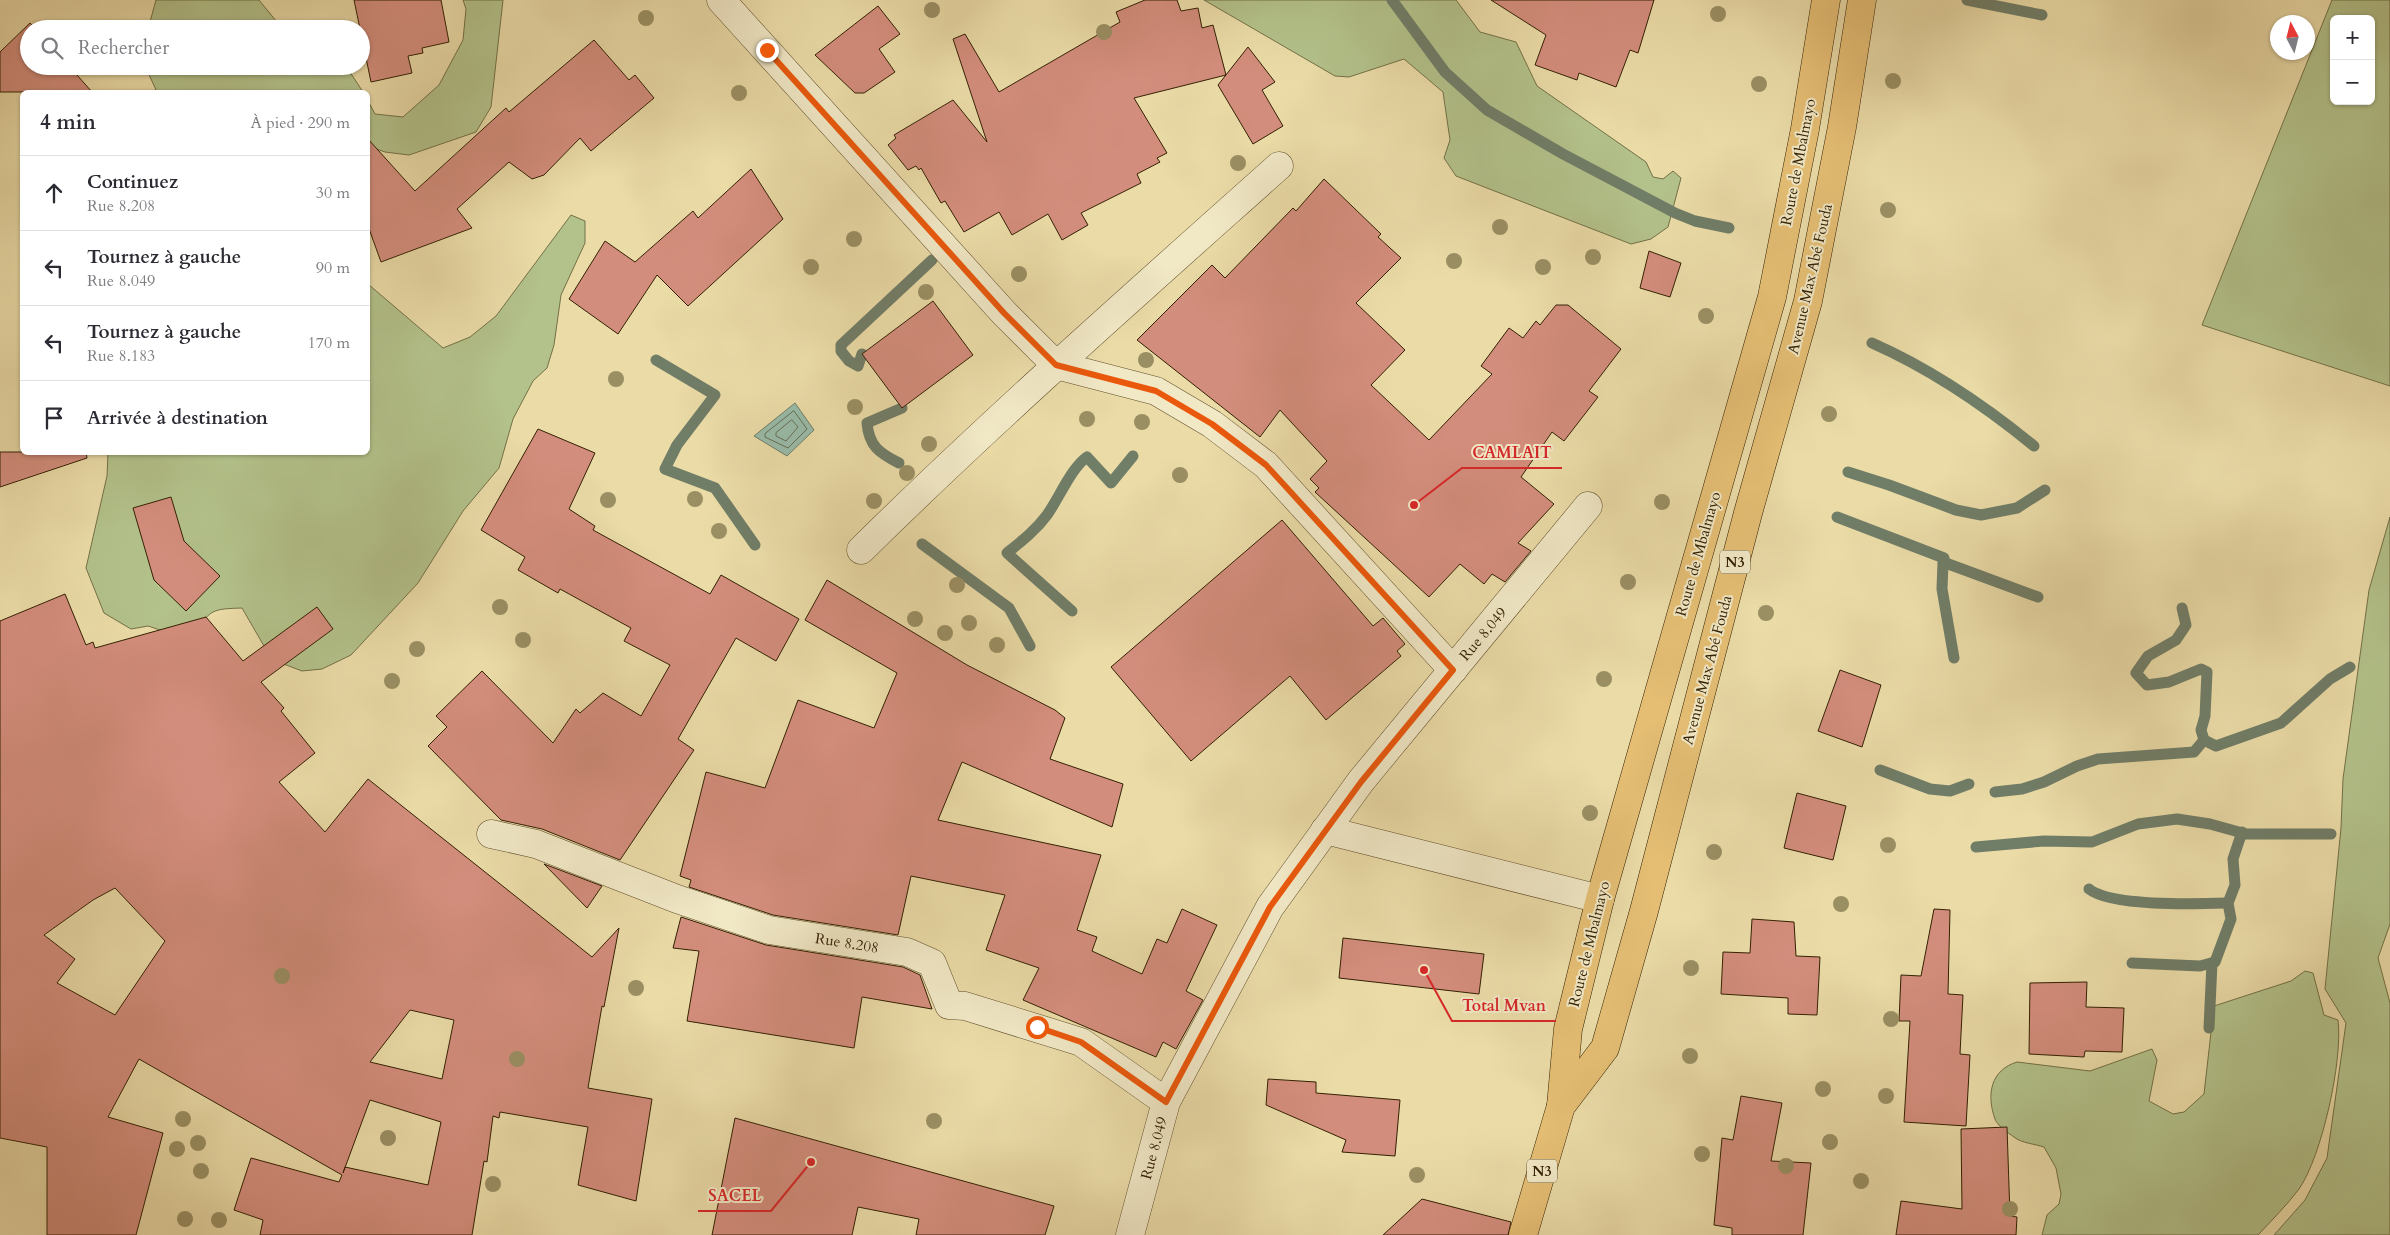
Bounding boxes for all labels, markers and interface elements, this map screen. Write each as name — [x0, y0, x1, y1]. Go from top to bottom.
north arrow — [2270, 15, 2315, 60]
map controls — [2330, 15, 2375, 105]
button: + — [2330, 15, 2375, 60]
search box — [20, 20, 370, 75]
icon: search — [38, 34, 66, 62]
text: Rechercher — [78, 35, 169, 61]
route end — [756, 39, 779, 62]
button: − — [2330, 60, 2375, 105]
street label: Route de Mbalmayo — [1776, 97, 1820, 227]
text: 4 min — [40, 108, 96, 137]
text: À pied · 290 m — [250, 112, 350, 134]
text: Continuez — [87, 169, 178, 195]
icon: ahead — [40, 179, 68, 207]
text: 30 m — [316, 182, 350, 204]
text: Rue 8.208 — [87, 195, 155, 217]
street label: Avenue Max Abé Fouda — [1783, 201, 1837, 356]
text: Tournez à gauche — [87, 244, 241, 270]
icon: left — [40, 254, 68, 282]
text: 90 m — [316, 257, 350, 279]
text: Rue 8.049 — [87, 270, 155, 292]
text: Tournez à gauche — [87, 319, 241, 345]
icon: left — [40, 329, 68, 357]
text: 170 m — [308, 332, 350, 354]
text: Rue 8.183 — [87, 345, 155, 367]
icon: arrive — [40, 404, 68, 432]
text: Arrivée à destination — [87, 405, 268, 431]
callout: CAMLAIT — [1462, 437, 1562, 468]
text: CAMLAIT — [1472, 442, 1552, 464]
street label: Route de Mbalmayo — [1671, 489, 1725, 619]
road number: N3 — [1720, 550, 1750, 574]
street label: Avenue Max Abé Fouda — [1677, 593, 1737, 747]
street label: Rue 8.049 — [1455, 603, 1511, 665]
street label: Route de Mbalmayo — [1564, 879, 1614, 1009]
street label: Rue 8.208 — [814, 928, 880, 958]
callout: Total Mvan — [1452, 990, 1556, 1021]
text: Total Mvan — [1462, 995, 1547, 1017]
route start — [1026, 1016, 1049, 1039]
street label: Rue 8.049 — [1136, 1114, 1172, 1182]
road number: N3 — [1527, 1160, 1557, 1182]
callout: SACEL — [698, 1180, 771, 1211]
text: SACEL — [708, 1185, 763, 1207]

